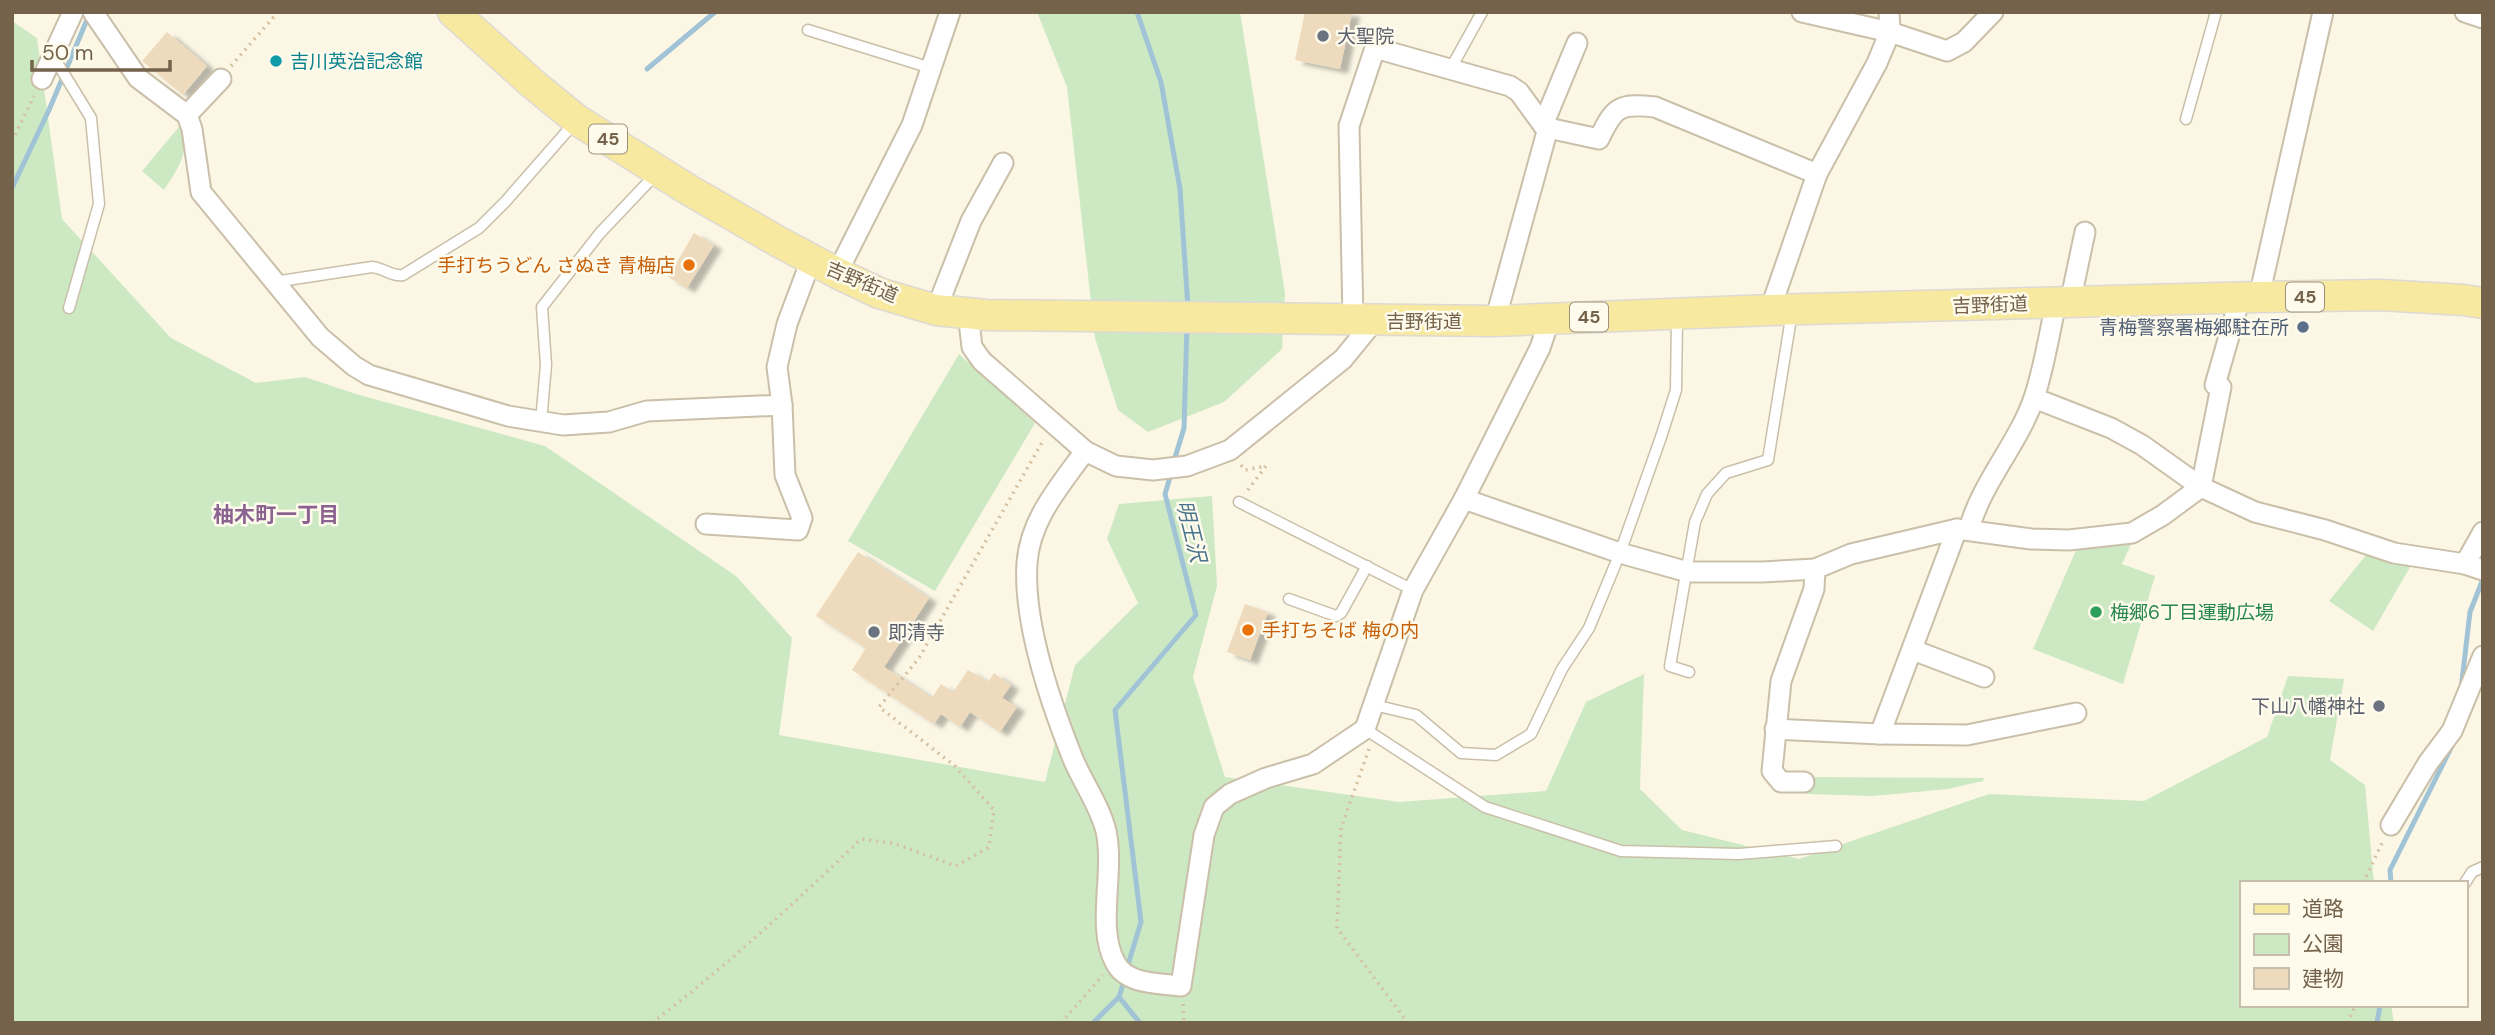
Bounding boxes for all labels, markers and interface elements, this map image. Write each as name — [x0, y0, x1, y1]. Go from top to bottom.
place label: 大聖院 — [1337, 24, 1394, 49]
scale bar — [32, 28, 170, 72]
marker: 大聖院 — [1315, 28, 1331, 44]
text: 50 m — [42, 39, 93, 67]
place label: 吉川英治記念館 — [290, 49, 423, 74]
marker: 吉川英治記念館 — [268, 53, 284, 69]
road number: 45 — [589, 124, 627, 154]
place label: 手打ちうどん さぬき 青梅店 — [437, 253, 675, 278]
street label: 吉野街道 — [822, 256, 902, 308]
marker: 手打ちうどん さぬき 青梅店 — [681, 257, 697, 273]
road number: 45 — [2286, 282, 2324, 312]
street label: 吉野街道 — [1952, 291, 2028, 319]
road number: 45 — [1570, 302, 1608, 332]
street label: 吉野街道 — [1386, 309, 1462, 334]
place label: 青梅警察署梅郷駐在所 — [2099, 315, 2289, 340]
marker: 青梅警察署梅郷駐在所 — [2295, 319, 2311, 335]
water label: 明王沢 — [1170, 497, 1213, 568]
district label: 柚木町一丁目 — [213, 501, 339, 529]
place label: 梅郷6丁目運動広場 — [2110, 600, 2274, 625]
marker: 梅郷6丁目運動広場 — [2088, 604, 2104, 620]
place label: 手打ちそば 梅の内 — [1262, 618, 1419, 643]
place label: 即清寺 — [888, 620, 945, 645]
marker: 手打ちそば 梅の内 — [1240, 622, 1256, 638]
marker: 即清寺 — [866, 624, 882, 640]
place label: 下山八幡神社 — [2251, 694, 2365, 719]
marker: 下山八幡神社 — [2371, 698, 2387, 714]
legend — [2240, 881, 2467, 1007]
text: 道路 — [2302, 895, 2344, 923]
text: 公園 — [2302, 930, 2344, 958]
text: 建物 — [2302, 965, 2344, 993]

